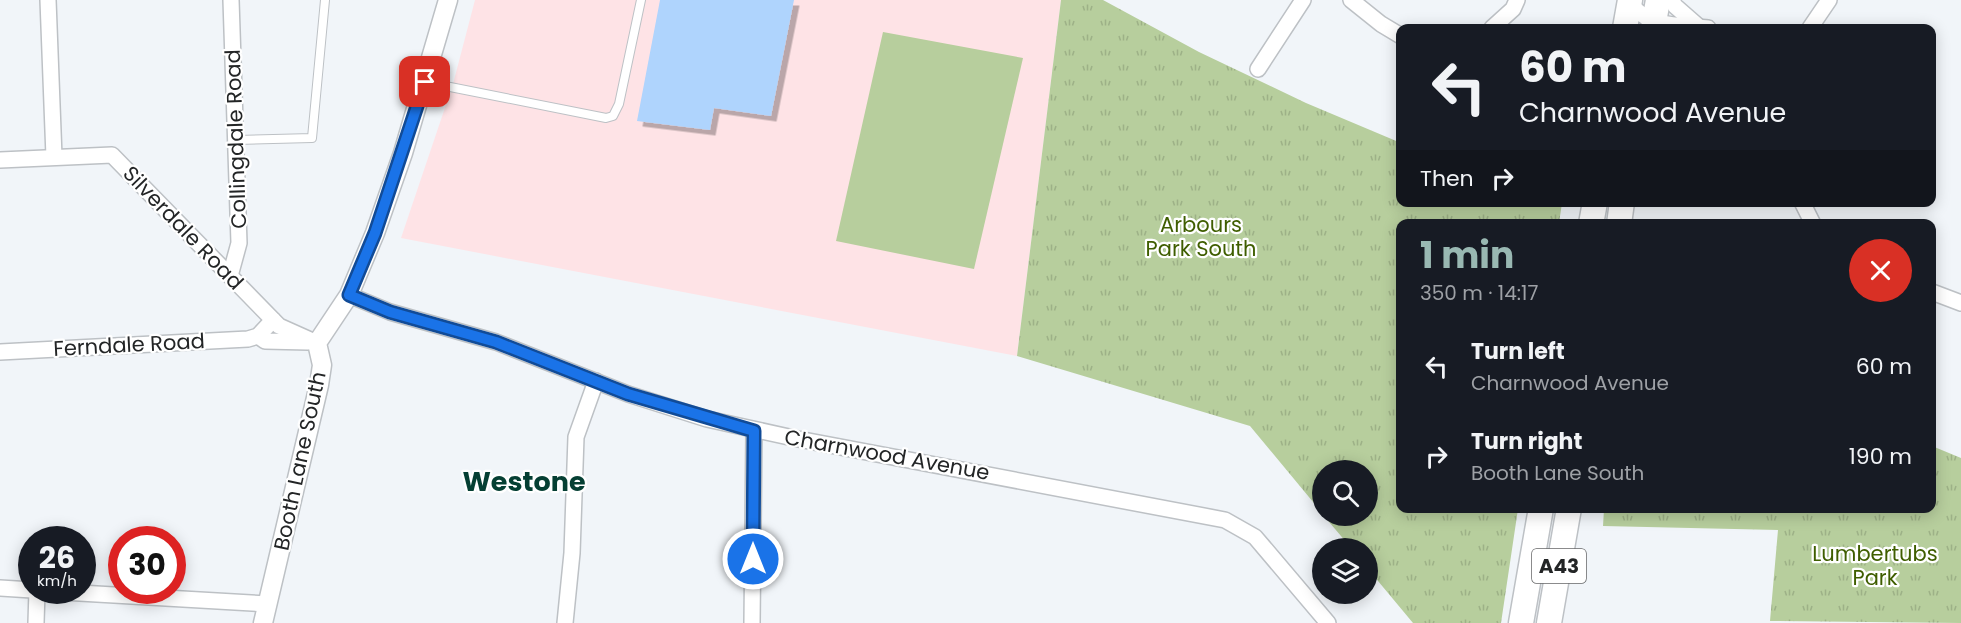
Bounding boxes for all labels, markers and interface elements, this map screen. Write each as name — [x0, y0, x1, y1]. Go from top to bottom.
text: 60 m — [1519, 38, 1627, 97]
icon: left — [1420, 48, 1498, 126]
street label: Collingdale Road — [218, 49, 253, 229]
pin — [399, 56, 450, 107]
icon: arrive — [408, 65, 441, 98]
text: Charnwood Avenue — [1519, 94, 1786, 131]
street label: Silverdale Road — [117, 159, 250, 296]
icon: right — [1486, 162, 1519, 195]
text: Then — [1420, 163, 1474, 194]
park label: Arbours Park South — [1146, 210, 1256, 263]
text: 1 min — [1420, 230, 1514, 281]
button: close — [1849, 239, 1912, 302]
text: 350 m · 14:17 — [1420, 279, 1538, 307]
street label: Ferndale Road — [52, 326, 205, 363]
text: Turn left — [1471, 336, 1565, 367]
icon: left — [1420, 350, 1453, 383]
text: 60 m — [1856, 351, 1912, 382]
street label: Booth Lane South — [266, 369, 333, 553]
text: Charnwood Avenue — [1471, 369, 1669, 397]
street label: Charnwood Avenue — [782, 422, 992, 487]
text: Turn right — [1471, 426, 1582, 457]
icon: right — [1420, 440, 1453, 473]
text: 190 m — [1849, 441, 1912, 472]
text: Booth Lane South — [1471, 459, 1644, 487]
map controls — [1312, 460, 1378, 604]
button: search — [1312, 460, 1378, 526]
district label: Westone — [462, 463, 586, 500]
speed limit sign: 30 — [108, 526, 186, 604]
position arrow — [721, 527, 785, 591]
text: 26 — [39, 536, 75, 579]
button: layers — [1312, 538, 1378, 604]
park label: Lumbertubs Park — [1812, 539, 1938, 592]
road number: A43 — [1532, 549, 1586, 583]
text: km/h — [37, 570, 77, 591]

